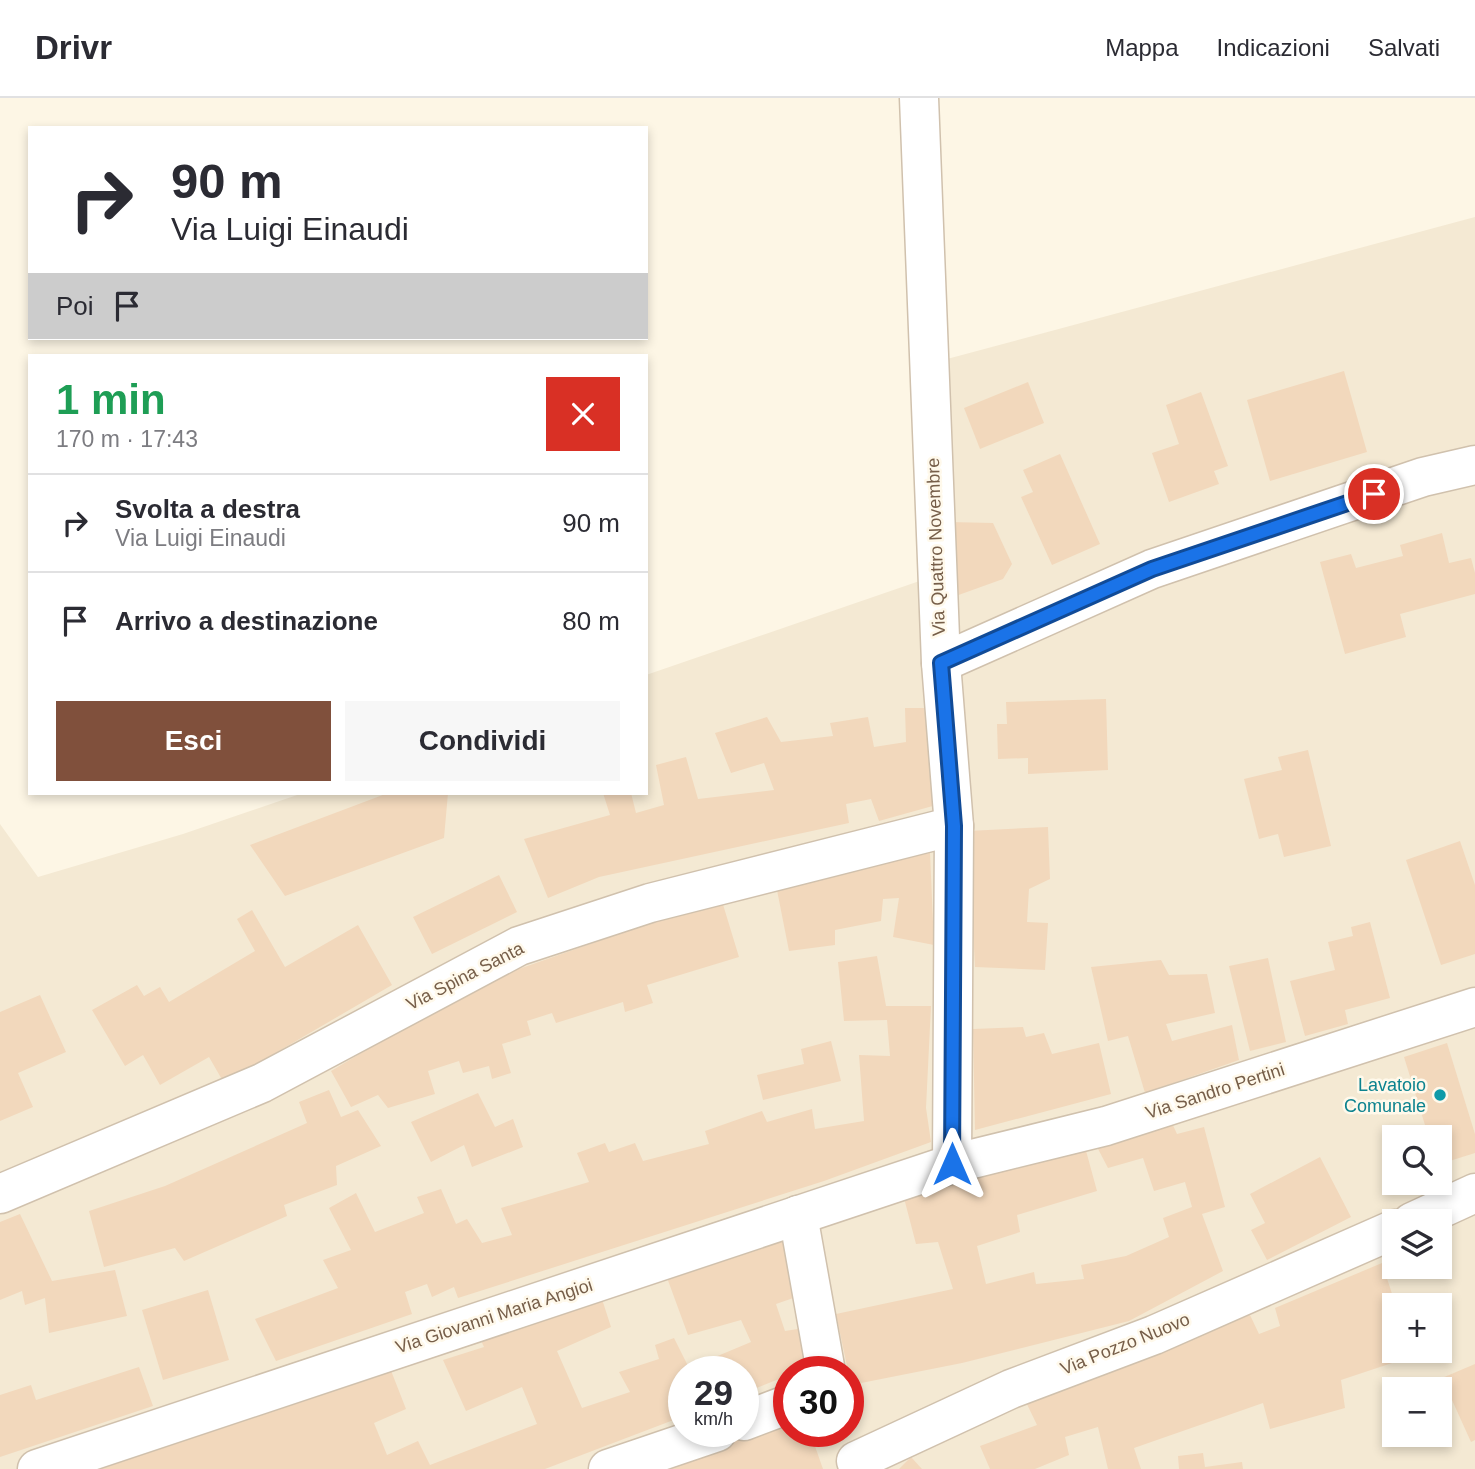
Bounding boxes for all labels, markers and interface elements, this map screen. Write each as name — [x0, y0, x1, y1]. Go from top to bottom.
text: Drivr — [35, 29, 112, 66]
text: Mappa — [1105, 34, 1179, 61]
text: Indicazioni — [1217, 34, 1330, 61]
text: Salvati — [1368, 34, 1440, 61]
icon: right — [56, 154, 147, 245]
text: 90 m — [171, 154, 283, 208]
text: Via Luigi Einaudi — [171, 211, 409, 247]
icon: arrive — [108, 287, 146, 325]
text: Poi — [56, 291, 94, 321]
text: 1 min — [56, 376, 166, 423]
button: close — [546, 377, 620, 451]
text: 170 m · 17:43 — [56, 426, 198, 452]
street label: Via Quattro Novembre — [923, 457, 949, 637]
pin — [1344, 464, 1404, 524]
icon: arrive — [1355, 475, 1393, 513]
text: Svolta a destra — [115, 494, 300, 524]
icon: right — [56, 504, 94, 542]
text: 90 m — [562, 508, 620, 538]
text: Via Luigi Einaudi — [115, 525, 286, 551]
icon: arrive — [56, 602, 94, 640]
text: Arrivo a destinazione — [115, 606, 378, 636]
text: 80 m — [562, 606, 620, 636]
button: Esci — [56, 701, 331, 781]
button: Condividi — [345, 701, 620, 781]
street label: Via Spina Santa — [403, 937, 528, 1014]
street label: Via Sandro Pertini — [1143, 1059, 1287, 1123]
place label: Lavatoio Comunale — [1344, 1075, 1426, 1116]
marker: Lavatoio Comunale — [1432, 1087, 1448, 1103]
map controls — [1382, 1125, 1452, 1447]
button: search — [1382, 1125, 1452, 1195]
position arrow — [915, 1127, 989, 1201]
button: layers — [1382, 1209, 1452, 1279]
street label: Via Giovanni Maria Angioi — [393, 1275, 595, 1357]
button: + — [1382, 1293, 1452, 1363]
street label: Via Pozzo Nuovo — [1057, 1309, 1193, 1379]
speed limit sign: 30 — [773, 1356, 864, 1447]
text: 29 — [694, 1373, 733, 1412]
button: − — [1382, 1377, 1452, 1447]
text: km/h — [694, 1409, 733, 1429]

